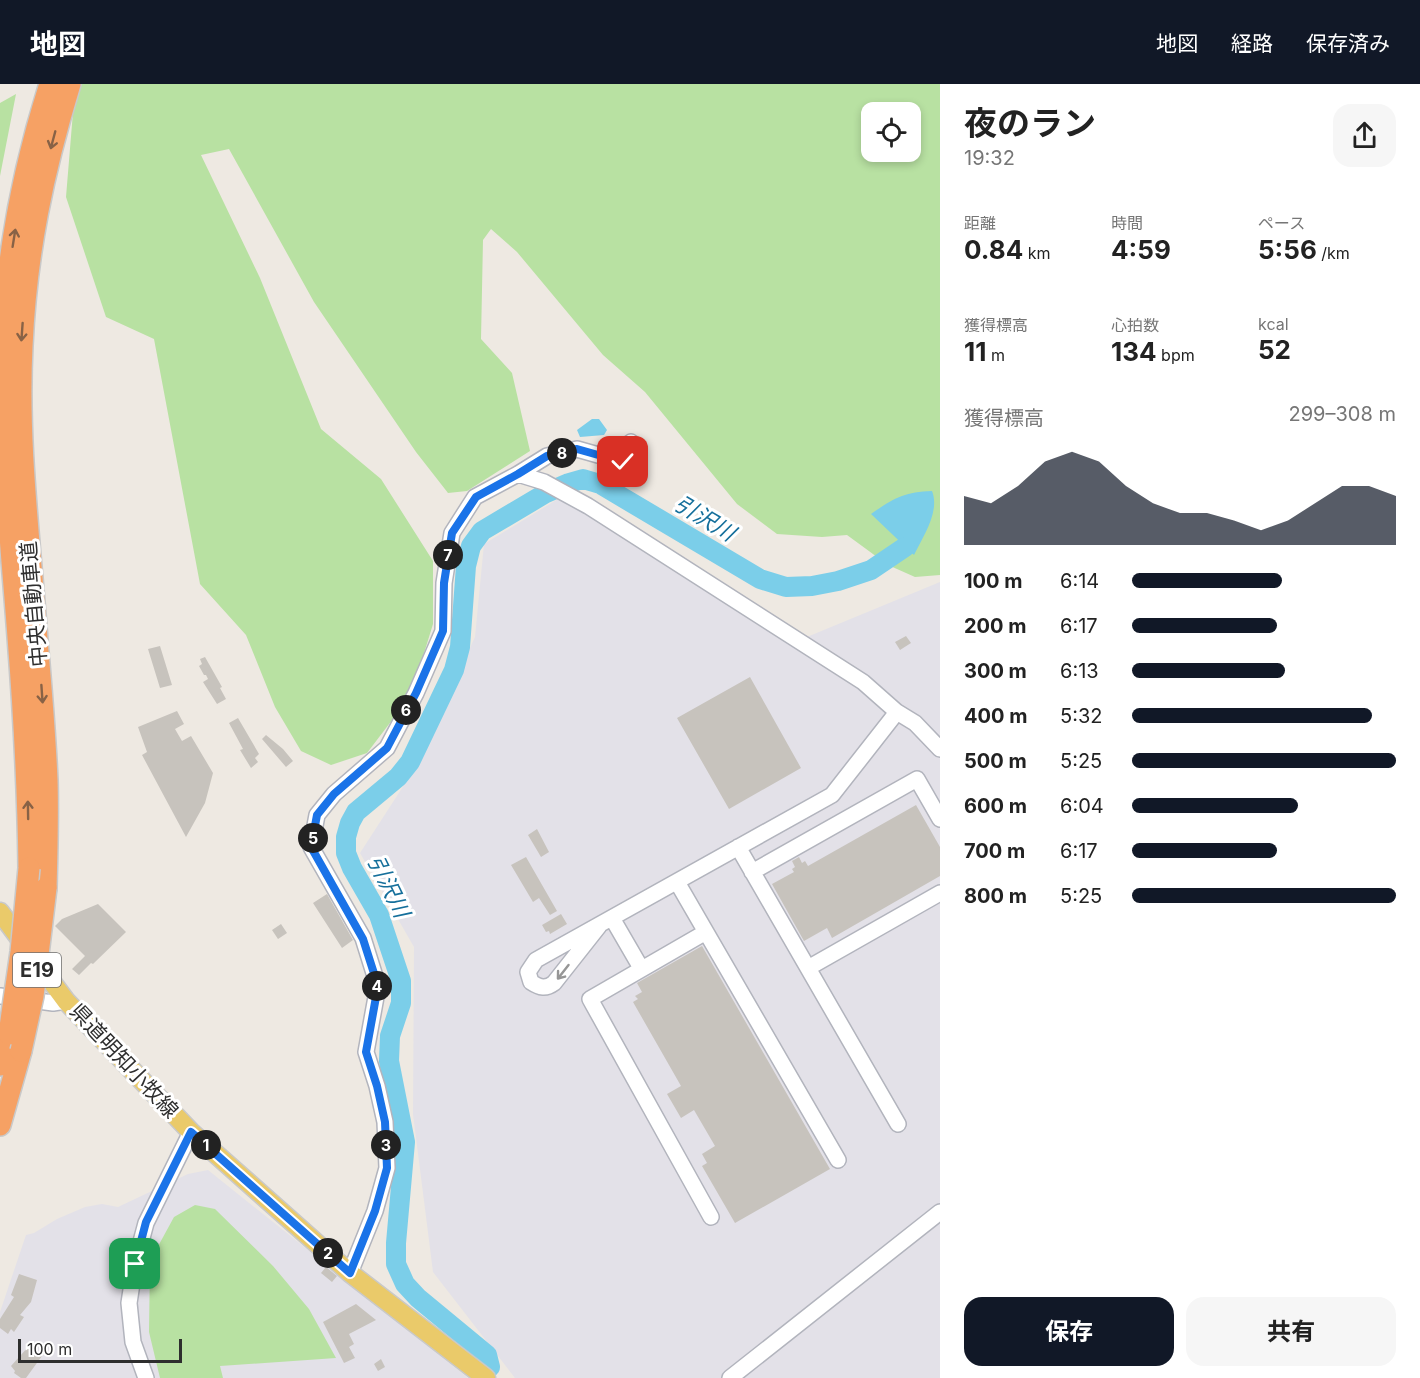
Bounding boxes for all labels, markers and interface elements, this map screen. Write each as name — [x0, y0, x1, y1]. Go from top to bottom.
text: 地図 — [30, 27, 86, 61]
text: 地図 — [1156, 31, 1198, 56]
text: 経路 — [1231, 31, 1273, 56]
text: 保存済み — [1306, 31, 1390, 56]
map controls — [861, 102, 921, 162]
button: locate — [861, 102, 921, 162]
text: 夜のラン — [964, 103, 1096, 143]
button: share — [1333, 104, 1396, 167]
one-way arrow — [47, 130, 59, 149]
text: 19:32 — [964, 146, 1015, 170]
text: 距離 — [964, 213, 996, 233]
text: 時間 — [1111, 213, 1143, 233]
text: ペース — [1258, 213, 1305, 233]
one-way arrow — [8, 229, 19, 248]
text: 0.84 — [964, 234, 1023, 265]
text: 4:59 — [1111, 234, 1171, 265]
text: 5:56 — [1258, 234, 1317, 265]
text: km — [1023, 243, 1051, 263]
text: /km — [1317, 243, 1350, 263]
text: kcal — [1258, 314, 1289, 334]
text: 獲得標高 — [964, 315, 1028, 335]
text: 心拍数 — [1111, 315, 1159, 335]
one-way arrow — [17, 322, 28, 342]
text: 52 — [1258, 334, 1291, 365]
text: 11 — [964, 336, 986, 367]
text: 134 — [1111, 336, 1157, 367]
text: m — [986, 345, 1005, 365]
text: bpm — [1157, 345, 1195, 365]
text: 299–308 m — [1289, 402, 1396, 426]
text: 獲得標高 — [964, 406, 1044, 430]
pin — [597, 436, 648, 487]
pin: 8 — [547, 438, 577, 468]
text: 8 — [557, 443, 567, 463]
icon: check — [606, 445, 639, 478]
water label: 引沢川 — [670, 490, 742, 547]
street label: 中央自動車道 — [16, 540, 51, 668]
pin: 7 — [433, 540, 463, 570]
text: 7 — [443, 545, 453, 565]
text: 100 m — [964, 569, 1023, 593]
text: 6:14 — [1060, 569, 1099, 593]
text: 200 m — [964, 614, 1027, 638]
text: 6:17 — [1060, 614, 1098, 638]
text: 300 m — [964, 659, 1027, 683]
text: 6:13 — [1060, 659, 1099, 683]
one-way arrow — [36, 684, 47, 704]
pin: 6 — [391, 695, 421, 725]
text: 6 — [401, 700, 411, 720]
text: 400 m — [964, 704, 1028, 728]
text: 5:32 — [1060, 704, 1102, 728]
text: 500 m — [964, 749, 1027, 773]
text: 5:25 — [1060, 749, 1102, 773]
text: 600 m — [964, 794, 1027, 818]
text: 6:04 — [1060, 794, 1104, 818]
one-way arrow — [22, 800, 34, 820]
pin: 5 — [298, 823, 328, 853]
text: 5 — [308, 828, 318, 848]
text: 700 m — [964, 839, 1025, 863]
text: 6:17 — [1060, 839, 1098, 863]
water label: 引沢川 — [363, 851, 416, 923]
text: 800 m — [964, 884, 1027, 908]
text: 5:25 — [1060, 884, 1102, 908]
road number: E19 — [13, 953, 61, 987]
one-way arrow — [556, 964, 569, 980]
pin: 4 — [362, 971, 392, 1001]
text: 4 — [372, 976, 382, 996]
street label: 県道明知小牧線 — [65, 998, 184, 1123]
pin: 1 — [191, 1130, 221, 1160]
pin: 3 — [371, 1130, 401, 1160]
text: 1 — [203, 1135, 209, 1155]
text: 3 — [381, 1135, 391, 1155]
pin — [109, 1238, 160, 1289]
pin: 2 — [313, 1238, 343, 1268]
text: 2 — [323, 1243, 333, 1263]
icon: arrive — [118, 1247, 151, 1280]
button: 保存 — [964, 1297, 1174, 1366]
button: 共有 — [1186, 1297, 1396, 1366]
scale bar — [18, 1336, 182, 1364]
text: 100 m — [27, 1339, 72, 1359]

